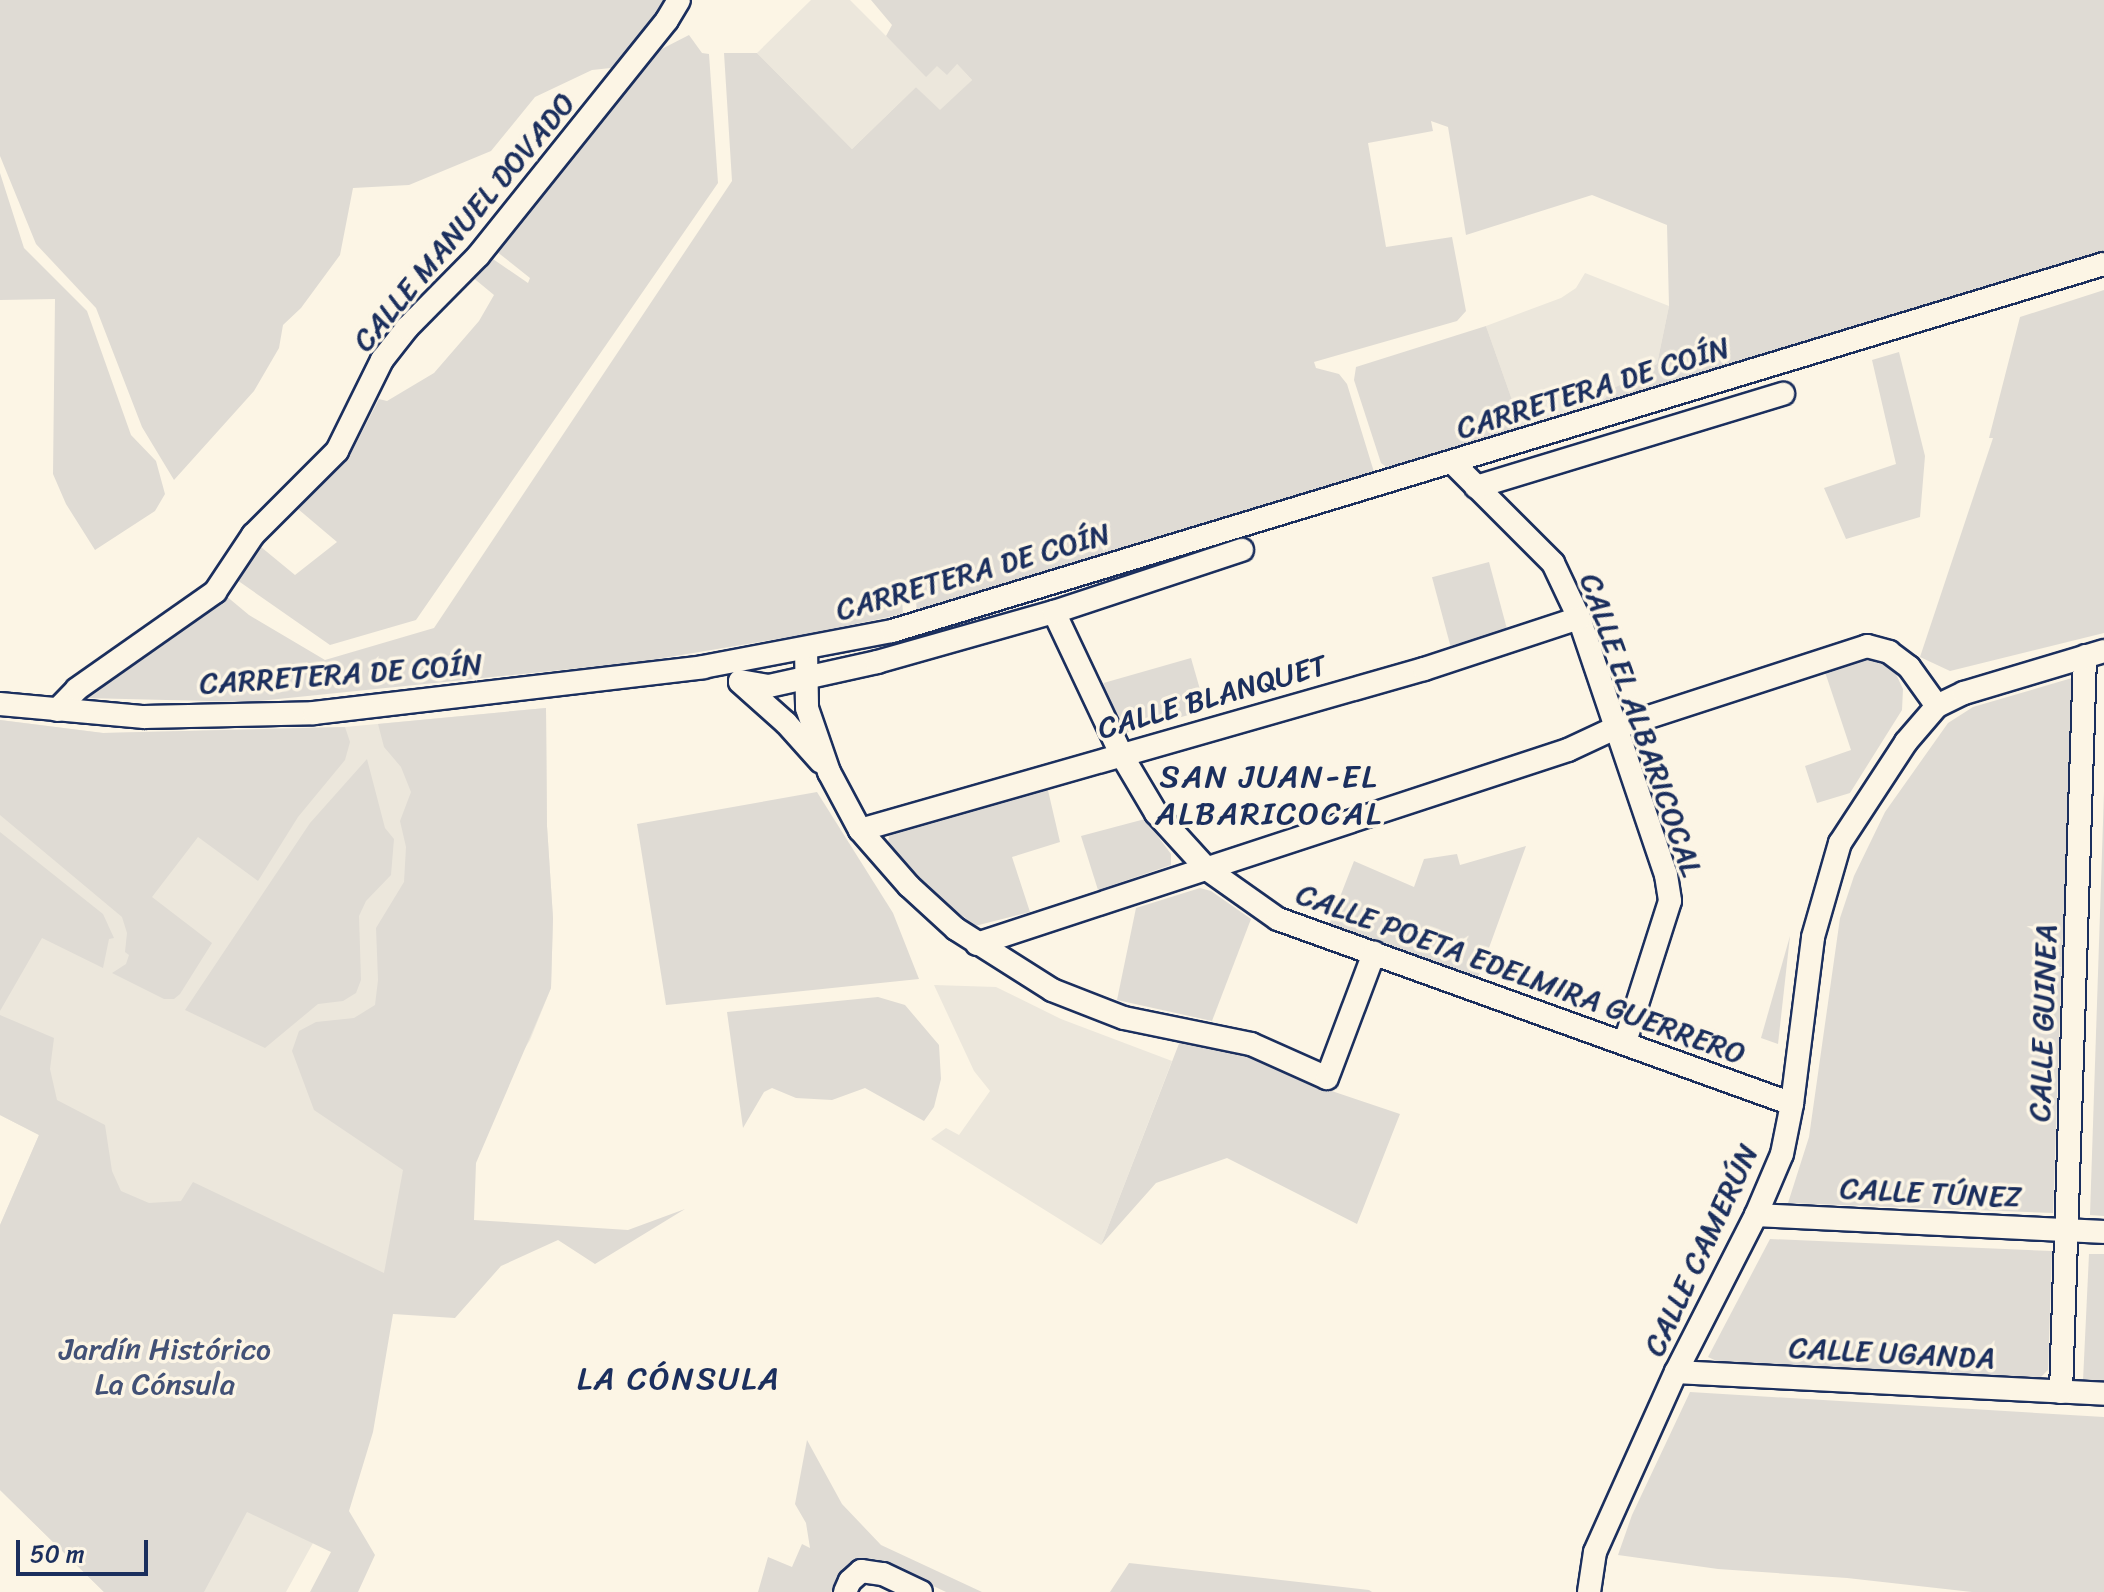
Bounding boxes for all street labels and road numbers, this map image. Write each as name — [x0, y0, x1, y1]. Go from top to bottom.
street label: CALLE MANUEL DOVADO — [345, 86, 583, 358]
street label: CARRETERA DE COÍN — [1452, 329, 1734, 447]
street label: CARRETERA DE COÍN — [832, 516, 1114, 628]
street label: CALLE EL ALBARICOCAL — [1572, 569, 1710, 881]
street label: CARRETERA DE COÍN — [198, 646, 484, 702]
street label: CALLE BLANQUET — [1094, 647, 1330, 747]
street label: CALLE POETA EDELMIRA GUERRERO — [1292, 876, 1750, 1072]
street label: CALLE GUINEA — [2022, 925, 2064, 1121]
street label: CALLE CAMERÚN — [1636, 1138, 1766, 1362]
street label: CALLE TÚNEZ — [1839, 1170, 2023, 1216]
street label: CALLE UGANDA — [1788, 1330, 1996, 1376]

